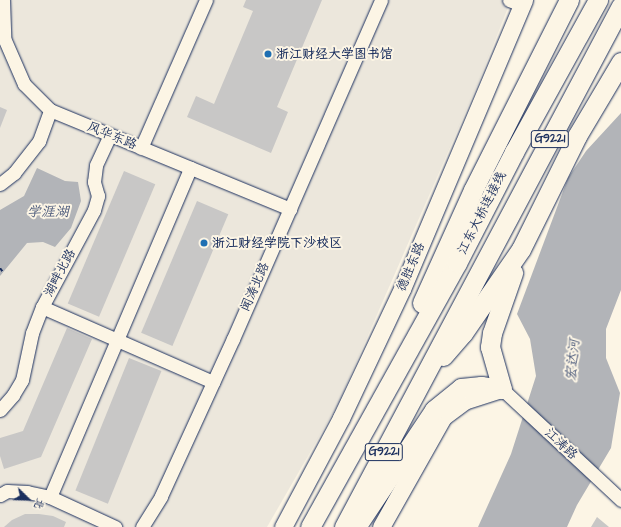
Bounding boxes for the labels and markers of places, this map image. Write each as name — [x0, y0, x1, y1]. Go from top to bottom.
place label: 浙江财经大学图书馆 — [276, 46, 393, 62]
marker: 浙江财经大学图书馆 — [263, 49, 273, 59]
place label: 浙江财经学院下沙校区 — [212, 235, 342, 251]
marker: 浙江财经学院下沙校区 — [199, 238, 209, 248]

